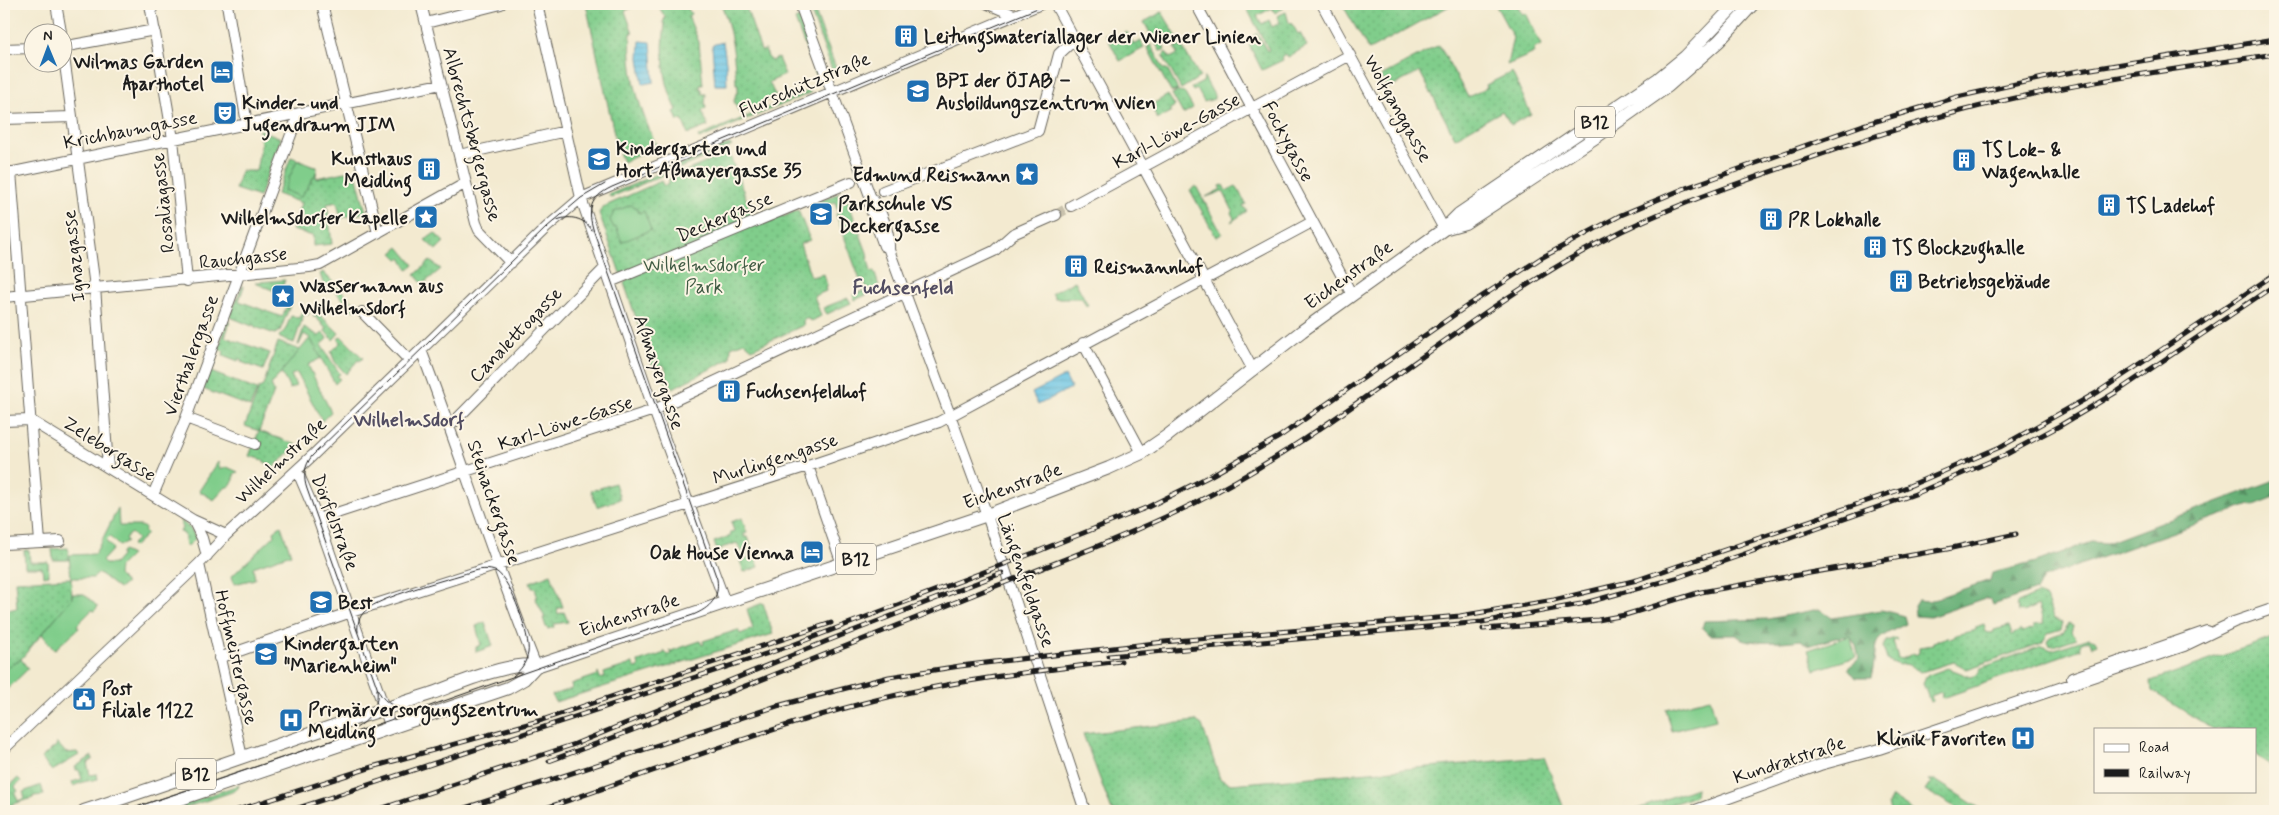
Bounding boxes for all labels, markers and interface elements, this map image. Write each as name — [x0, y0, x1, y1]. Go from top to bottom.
north arrow — [22, 22, 72, 72]
building icon: Leitungsmateriallager der Wiener Linien — [893, 23, 919, 49]
place label: Leitungsmateriallager der Wiener Linien — [924, 25, 1261, 53]
text: N — [43, 27, 53, 45]
street label: Albrechtsbergergasse — [433, 44, 507, 225]
street label: Flurschützstraße — [735, 46, 874, 124]
place label: Wilmas Garden Aparthotel — [72, 50, 204, 99]
street label: Wolfganggasse — [1356, 50, 1438, 168]
hotel icon: Wilmas Garden Aparthotel — [209, 59, 235, 85]
place label: BPI der ÖJAB – Ausbildungszentrum Wien — [936, 69, 1156, 119]
school or university icon: BPI der ÖJAB – Ausbildungszentrum Wien — [905, 78, 931, 104]
street label: Karl-Löwe-Gasse — [1109, 87, 1244, 175]
place label: Kinder- und Jugendraum JIM — [242, 91, 396, 141]
street label: Fockygasse — [1253, 97, 1319, 188]
theatre icon: Kinder- und Jugendraum JIM — [212, 100, 238, 126]
street label: Krichbaumgasse — [61, 105, 200, 158]
road number: B12 — [1575, 106, 1615, 138]
place label: Kindergarten und Hort Aßmayergasse 35 — [616, 137, 802, 185]
place label: TS Lok- & Wagenhalle — [1981, 138, 2081, 188]
school or university icon: Kindergarten und Hort Aßmayergasse 35 — [586, 146, 612, 172]
place label: Kunsthaus Meidling — [331, 147, 413, 197]
building icon: TS Lok- & Wagenhalle — [1951, 147, 1977, 173]
street label: Rosaliagasse — [146, 152, 182, 254]
building icon: Kunsthaus Meidling — [416, 156, 442, 182]
place icon: Edmund Reismann — [1014, 161, 1040, 187]
place label: Edmund Reismann — [852, 163, 1010, 188]
street label: Deckergasse — [673, 186, 777, 252]
place label: Parkschule VS Deckergasse — [838, 192, 952, 242]
building icon: TS Ladehof — [2096, 192, 2122, 218]
place label: TS Ladehof — [2126, 194, 2215, 219]
school or university icon: Parkschule VS Deckergasse — [808, 201, 834, 227]
place icon: Wilhelmsdorfer Kapelle — [413, 204, 439, 230]
place label: Wilhelmsdorfer Kapelle — [220, 206, 408, 231]
building icon: PR Lokhalle — [1758, 206, 1784, 232]
place label: PR Lokhalle — [1788, 208, 1881, 233]
street label: Ignazgasse — [57, 209, 93, 303]
building icon: TS Blockzughalle — [1862, 234, 1888, 260]
street label: Eichenstraße — [1300, 235, 1398, 316]
place label: TS Blockzughalle — [1892, 236, 2026, 264]
street label: Rauchgasse — [198, 241, 289, 277]
park label: Wilhelmsdorfer Park — [643, 253, 765, 300]
building icon: Reismannhof — [1063, 253, 1089, 279]
place label: Reismannhof — [1094, 255, 1203, 280]
building icon: Betriebsgebäude — [1888, 268, 1914, 294]
place label: Betriebsgebäude — [1918, 270, 2050, 298]
place label: Wassermann aus Wilhelmsdorf — [299, 274, 444, 321]
district label: Fuchsenfeld — [853, 275, 953, 302]
street label: Canalettogasse — [464, 282, 569, 389]
place icon: Wassermann aus Wilhelmsdorf — [270, 283, 296, 309]
street label: Vierthalergasse — [158, 291, 227, 420]
street label: Aßmayergasse — [626, 312, 690, 434]
building icon: Fuchsenfeldhof — [716, 378, 742, 404]
place label: Fuchsenfeldhof — [746, 380, 867, 405]
street label: Karl-Löwe-Gasse — [495, 390, 636, 457]
district label: Wilhelmsdorf — [352, 407, 465, 434]
street label: Zeleborgasse — [56, 411, 160, 490]
street label: Wilhelmstraße — [230, 412, 332, 510]
street label: Murlingengasse — [710, 427, 842, 494]
street label: Steinackergasse — [458, 437, 527, 569]
street label: Eichenstraße — [959, 457, 1066, 516]
street label: Dörfelstraße — [305, 471, 364, 574]
street label: Längenfeldgasse — [988, 510, 1060, 652]
hotel icon: Oak House Vienna — [799, 539, 825, 565]
place label: Oak House Vienna — [649, 541, 794, 566]
road number: B12 — [836, 544, 876, 574]
street label: Hoffmeistergasse — [205, 587, 263, 728]
street label: Eichenstraße — [576, 588, 683, 643]
school or university icon: Best — [308, 589, 334, 615]
place label: Best — [338, 591, 373, 616]
place label: Kindergarten "Marienheim" — [284, 632, 399, 679]
school or university icon: Kindergarten "Marienheim" — [253, 641, 279, 667]
place label: Post Filiale 1122 — [102, 677, 194, 724]
public building icon: Post Filiale 1122 — [71, 686, 97, 712]
place label: Primärversorgungszentrum Meidling — [308, 698, 538, 748]
hospital icon: Primärversorgungszentrum Meidling — [278, 707, 304, 733]
hospital icon: Klinik Favoriten — [2010, 725, 2036, 751]
place label: Klinik Favoriten — [1877, 727, 2006, 752]
legend — [2094, 728, 2256, 792]
street label: Kundratstraße — [1730, 731, 1849, 790]
text: Road — [2139, 738, 2169, 758]
road number: B12 — [176, 759, 216, 790]
text: Railway — [2139, 764, 2191, 784]

